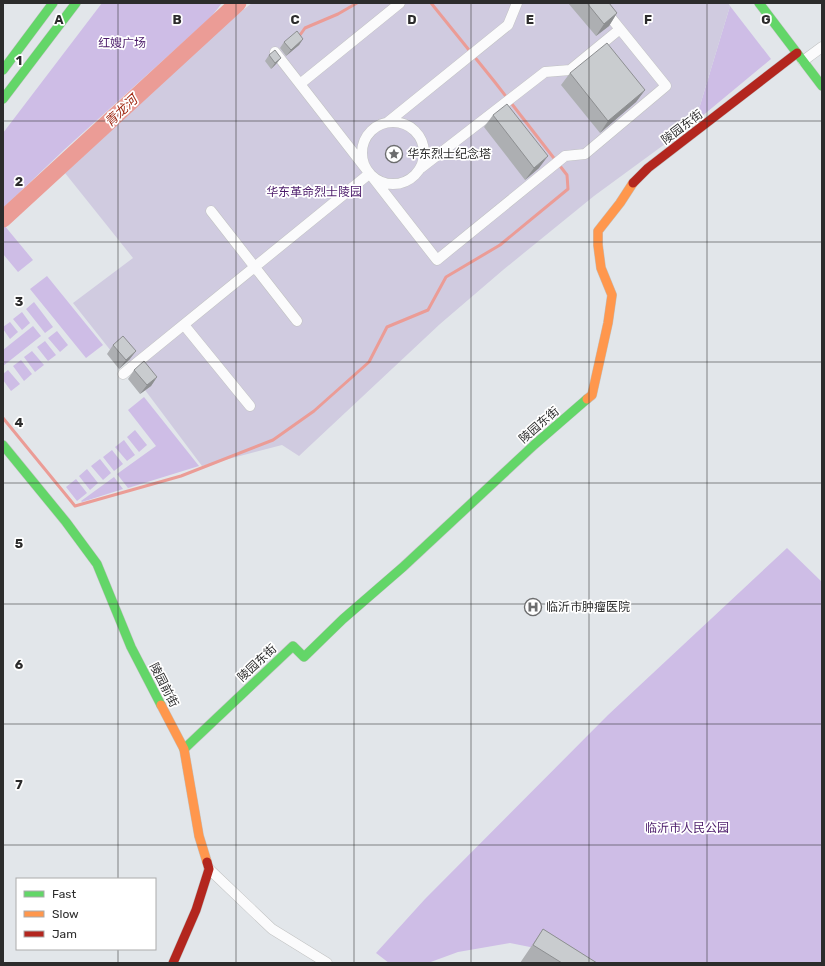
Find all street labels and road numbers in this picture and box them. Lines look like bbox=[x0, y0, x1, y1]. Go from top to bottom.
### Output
street label: 陵园东街 bbox=[659, 107, 705, 147]
street label: 陵园东街 bbox=[516, 404, 562, 446]
street label: 陵园东街 bbox=[235, 642, 279, 684]
street label: 陵园前街 bbox=[147, 660, 181, 710]

